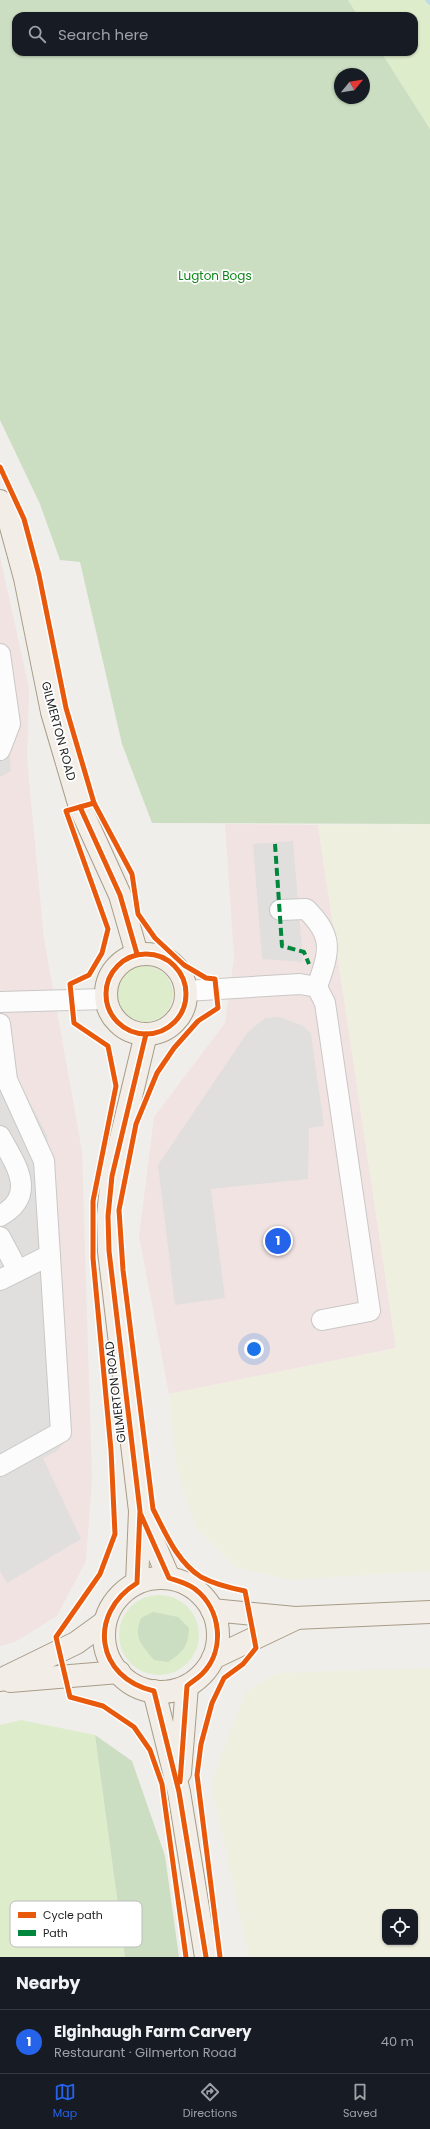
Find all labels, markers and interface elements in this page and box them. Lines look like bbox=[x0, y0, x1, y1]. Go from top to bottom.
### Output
search box bbox=[12, 12, 418, 56]
icon: search bbox=[26, 23, 48, 45]
text: Search here bbox=[58, 24, 148, 45]
north arrow bbox=[334, 68, 370, 104]
park label: Lugton Bogs bbox=[178, 267, 252, 284]
street label: GILMERTON ROAD bbox=[38, 679, 80, 783]
pin: 1 bbox=[265, 1226, 291, 1256]
your location bbox=[244, 1339, 264, 1359]
street label: GILMERTON ROAD bbox=[100, 1340, 130, 1444]
legend bbox=[10, 1901, 142, 1947]
text: Cycle path bbox=[43, 1907, 103, 1923]
map controls bbox=[382, 1909, 418, 1945]
button: locate bbox=[382, 1909, 418, 1945]
text: Path bbox=[43, 1925, 68, 1941]
text: Nearby bbox=[16, 1971, 80, 1995]
text: Elginhaugh Farm Carvery bbox=[54, 2021, 252, 2042]
text: 1 bbox=[27, 2032, 31, 2051]
text: 40 m bbox=[381, 2032, 414, 2051]
text: Restaurant · Gilmerton Road bbox=[54, 2043, 236, 2062]
tab: Map bbox=[53, 2081, 77, 2122]
tab: Directions bbox=[183, 2081, 237, 2122]
tab: Saved bbox=[343, 2081, 377, 2122]

